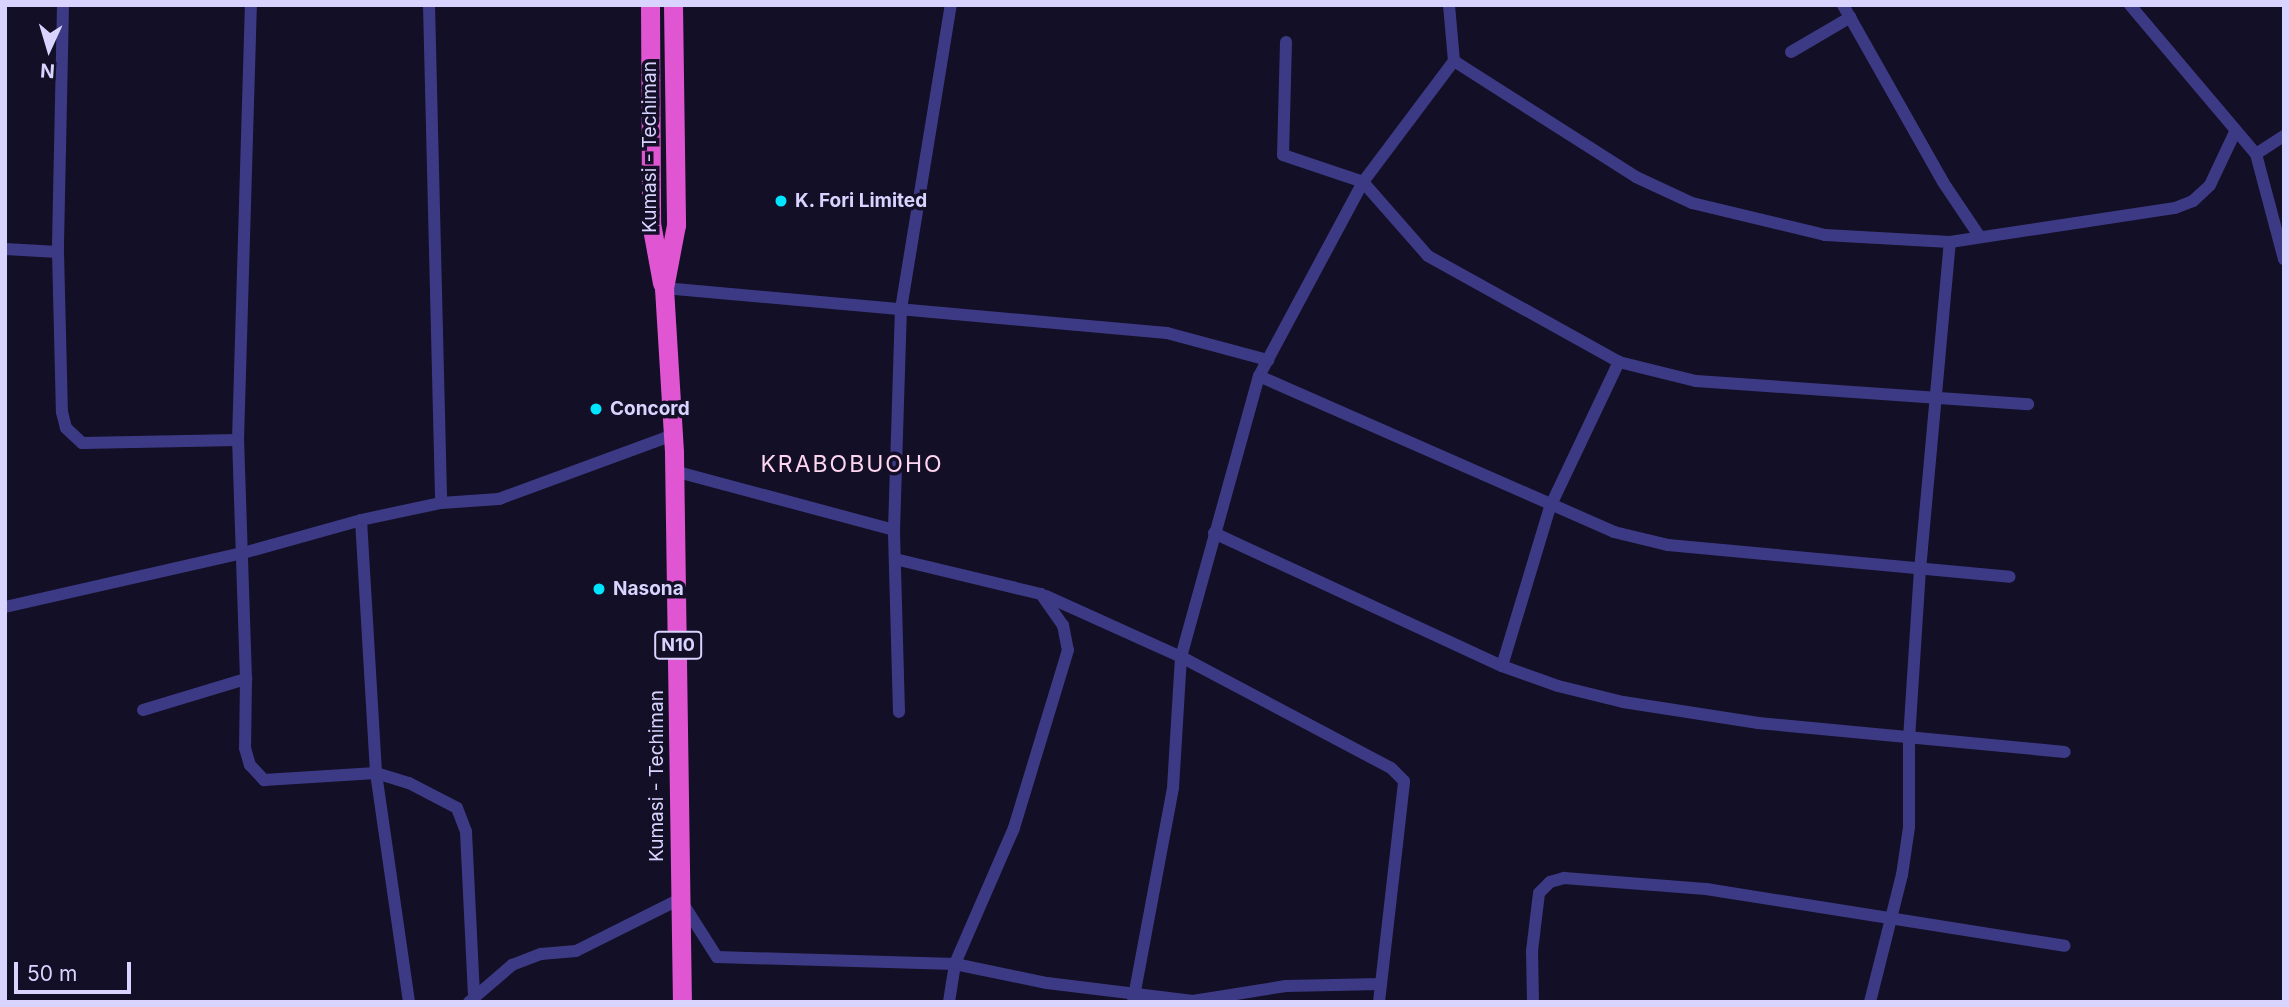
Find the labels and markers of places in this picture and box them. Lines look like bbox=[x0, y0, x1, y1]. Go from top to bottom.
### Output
place label: K. Fori Limited bbox=[795, 190, 928, 212]
marker: K. Fori Limited bbox=[773, 193, 789, 209]
place label: Concord bbox=[610, 398, 690, 420]
marker: Concord bbox=[588, 401, 604, 417]
place label: Nasona bbox=[613, 578, 684, 600]
marker: Nasona bbox=[591, 581, 607, 597]

